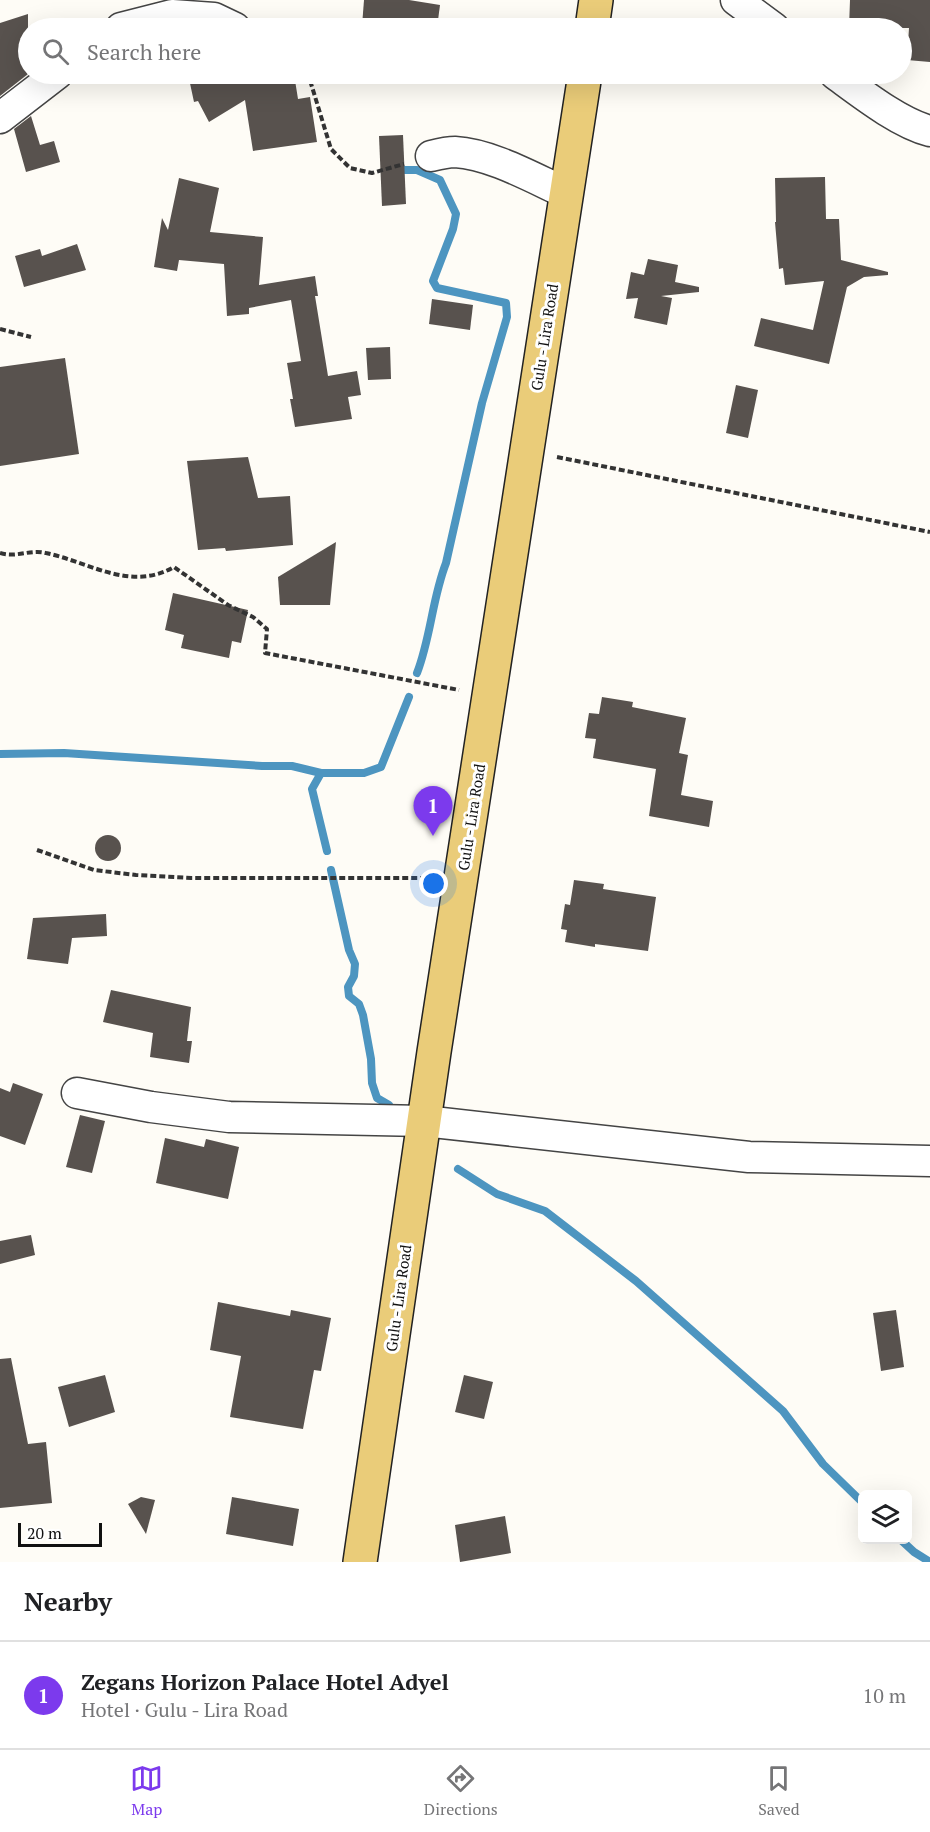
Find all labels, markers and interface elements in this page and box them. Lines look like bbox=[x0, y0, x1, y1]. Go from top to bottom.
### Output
search box bbox=[18, 18, 912, 84]
icon: search bbox=[39, 35, 72, 68]
text: Search here bbox=[87, 37, 201, 66]
street label: Gulu - Lira Road bbox=[526, 282, 562, 392]
street label: Gulu - Lira Road bbox=[453, 762, 489, 872]
pin: 1 bbox=[414, 786, 452, 836]
your location bbox=[419, 869, 448, 898]
street label: Gulu - Lira Road bbox=[381, 1243, 415, 1353]
map controls bbox=[858, 1490, 912, 1544]
button: layers bbox=[858, 1490, 912, 1544]
scale bar bbox=[18, 1520, 102, 1548]
text: 20 m bbox=[27, 1522, 62, 1544]
text: Nearby bbox=[24, 1584, 112, 1618]
text: Zegans Horizon Palace Hotel Adyel bbox=[81, 1667, 449, 1696]
text: 1 bbox=[38, 1682, 49, 1709]
text: 10 m bbox=[863, 1682, 906, 1709]
text: Hotel · Gulu - Lira Road bbox=[81, 1696, 288, 1723]
tab: Map bbox=[130, 1762, 163, 1820]
tab: Directions bbox=[424, 1762, 498, 1820]
tab: Saved bbox=[758, 1762, 800, 1820]

